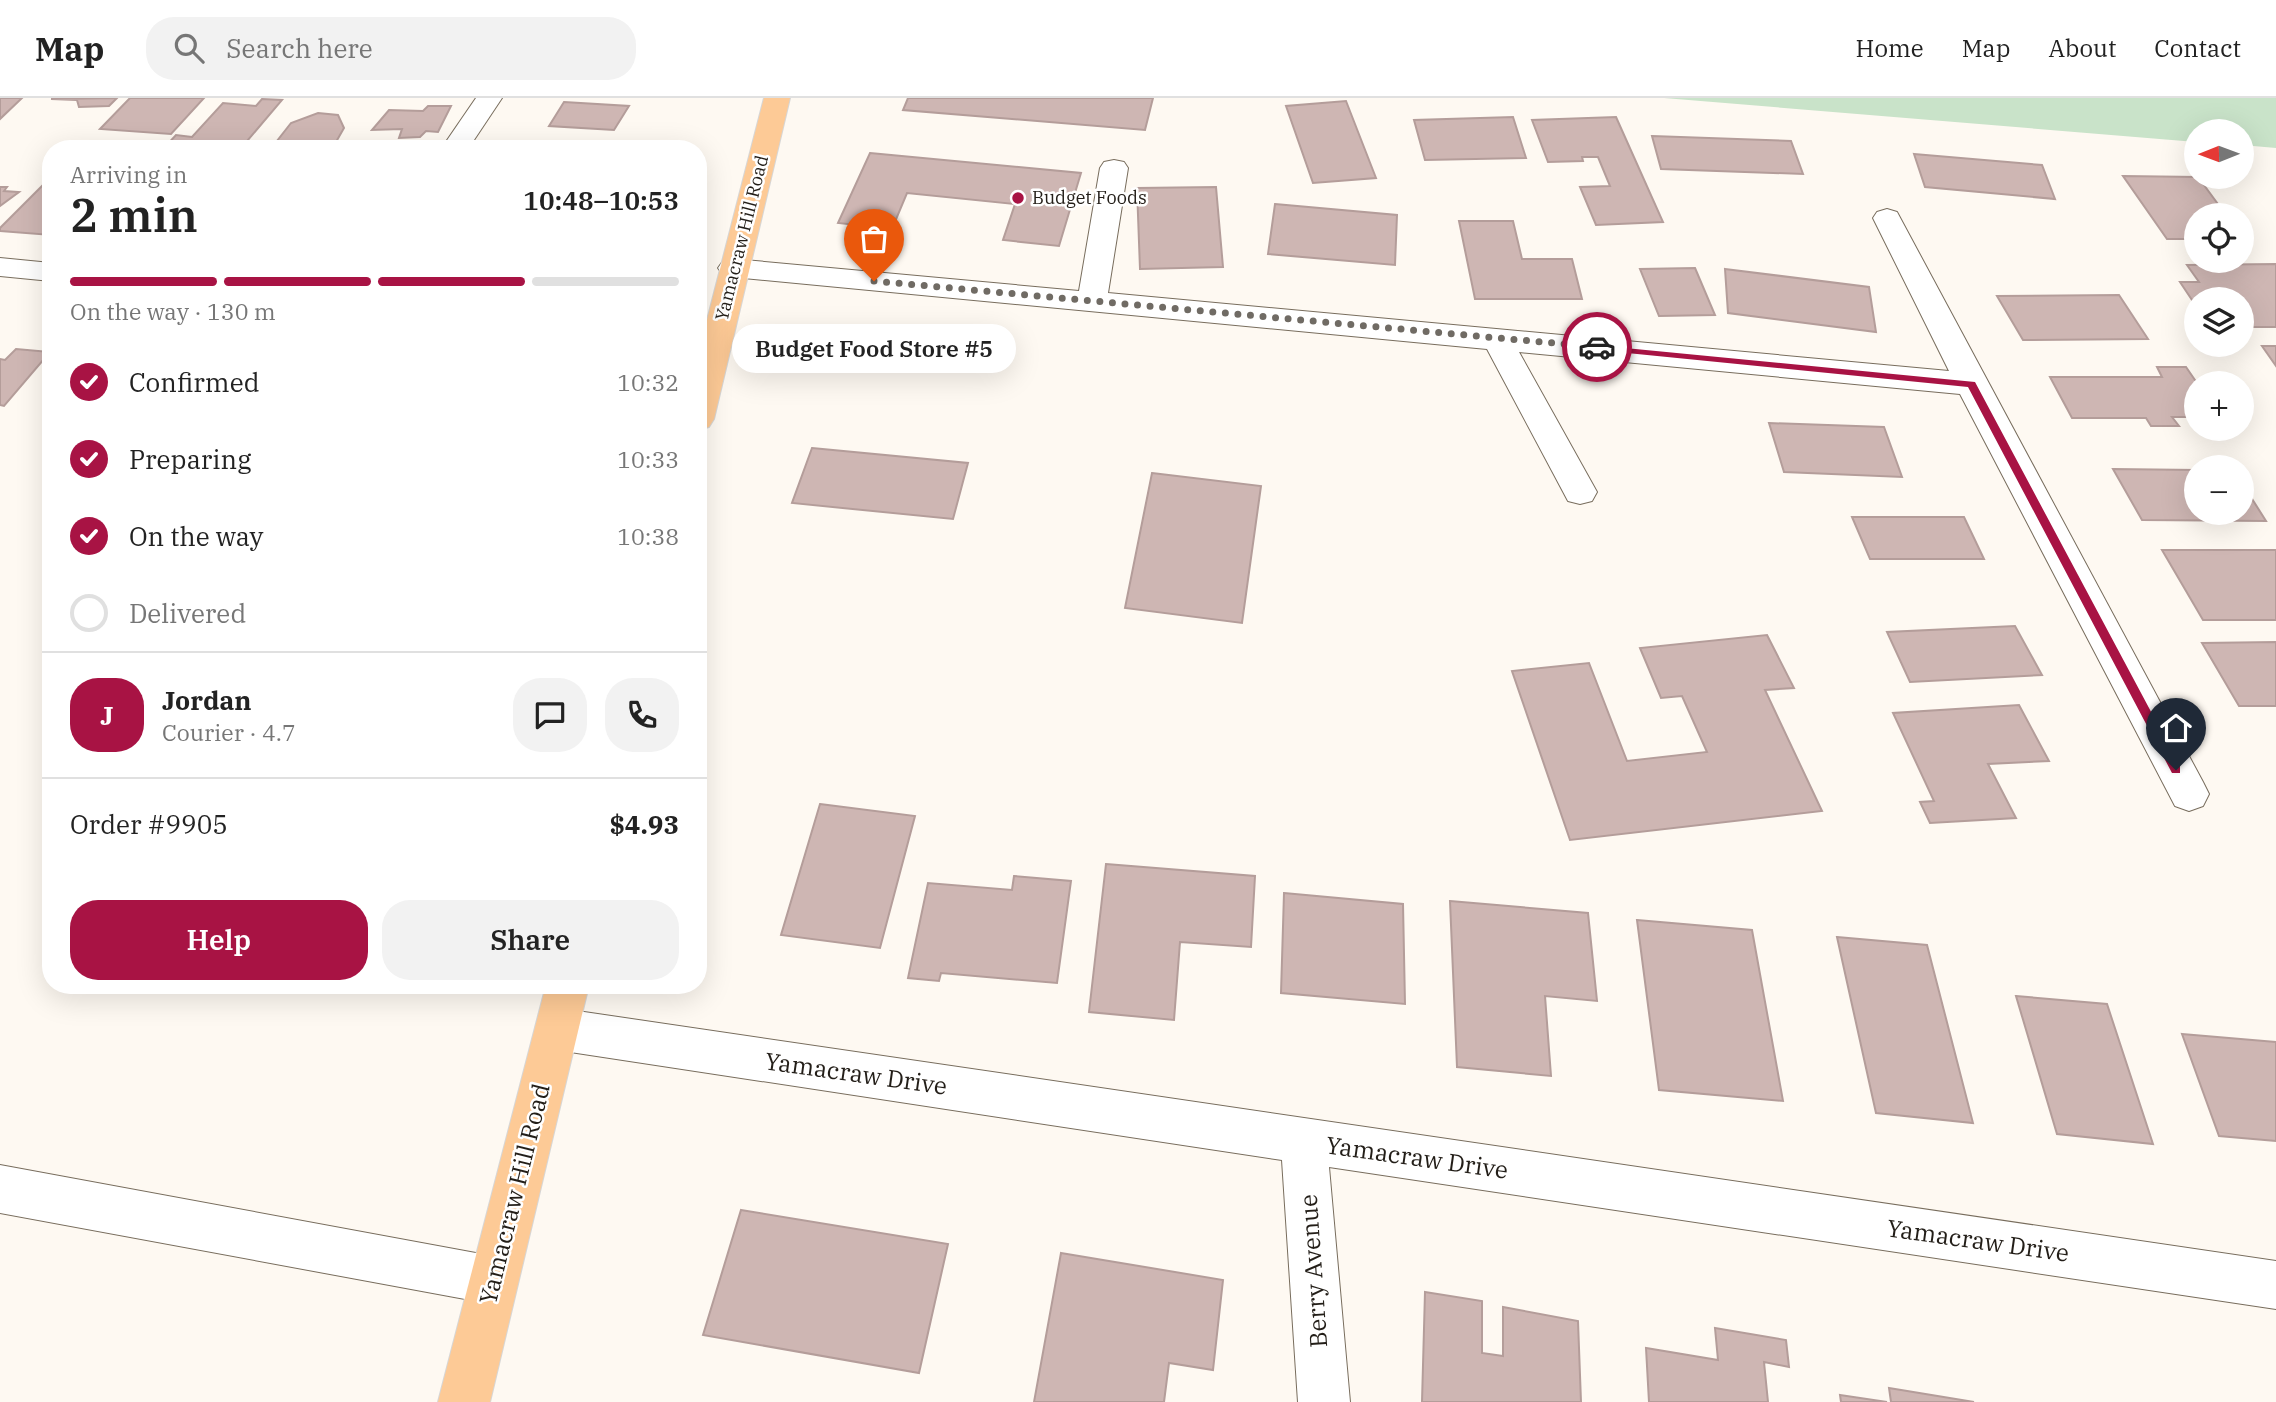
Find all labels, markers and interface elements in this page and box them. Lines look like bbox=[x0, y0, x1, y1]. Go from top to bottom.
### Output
search box bbox=[146, 17, 636, 80]
text: Map bbox=[35, 27, 104, 70]
icon: search bbox=[170, 29, 208, 67]
text: Search here bbox=[226, 31, 373, 65]
text: Home bbox=[1856, 32, 1924, 64]
text: Map bbox=[1962, 32, 2010, 64]
text: About bbox=[2048, 32, 2116, 64]
text: Contact bbox=[2154, 32, 2241, 64]
north arrow bbox=[2184, 119, 2254, 189]
map controls bbox=[2184, 119, 2254, 525]
street label: Yamacraw Hill Road bbox=[710, 153, 773, 323]
text: Arriving in bbox=[70, 159, 187, 189]
text: 10:48–10:53 bbox=[523, 183, 679, 217]
text: 2 min bbox=[70, 185, 198, 245]
place label: Budget Foods bbox=[1032, 186, 1147, 209]
marker: Budget Foods bbox=[1010, 190, 1026, 206]
button: locate bbox=[2184, 203, 2254, 273]
pin bbox=[844, 209, 904, 281]
icon: bag bbox=[855, 220, 893, 258]
button: layers bbox=[2184, 287, 2254, 357]
text: On the way · 130 m bbox=[70, 296, 276, 326]
courier bbox=[1562, 312, 1632, 382]
callout: Budget Food Store #5 bbox=[732, 323, 1016, 372]
icon: car bbox=[1578, 328, 1616, 366]
text: Budget Food Store #5 bbox=[755, 333, 993, 363]
icon: check bbox=[70, 363, 108, 401]
text: Confirmed bbox=[129, 365, 260, 399]
text: 10:32 bbox=[617, 367, 679, 397]
button: + bbox=[2184, 371, 2254, 441]
icon: check bbox=[70, 440, 108, 478]
text: Preparing bbox=[129, 442, 251, 476]
text: 10:33 bbox=[617, 444, 679, 474]
button: − bbox=[2184, 455, 2254, 525]
icon: check bbox=[70, 517, 108, 555]
text: On the way bbox=[129, 519, 263, 553]
text: 10:38 bbox=[617, 521, 679, 551]
text: Delivered bbox=[129, 596, 246, 630]
button: chat bbox=[513, 678, 587, 752]
button: phone bbox=[605, 678, 679, 752]
text: Jordan bbox=[162, 683, 252, 717]
text: J bbox=[100, 698, 114, 732]
pin bbox=[2146, 698, 2206, 770]
icon: home bbox=[2157, 709, 2195, 747]
text: Courier · 4.7 bbox=[162, 717, 296, 747]
text: Order #9905 bbox=[70, 807, 228, 841]
text: $4.93 bbox=[609, 807, 679, 841]
button: Help bbox=[70, 900, 368, 980]
button: Share bbox=[382, 900, 679, 980]
street label: Yamacraw Drive bbox=[763, 1044, 949, 1102]
street label: Yamacraw Hill Road bbox=[471, 1080, 557, 1307]
street label: Yamacraw Drive bbox=[1324, 1128, 1510, 1186]
street label: Berry Avenue bbox=[1292, 1193, 1334, 1349]
street label: Yamacraw Drive bbox=[1885, 1211, 2071, 1269]

